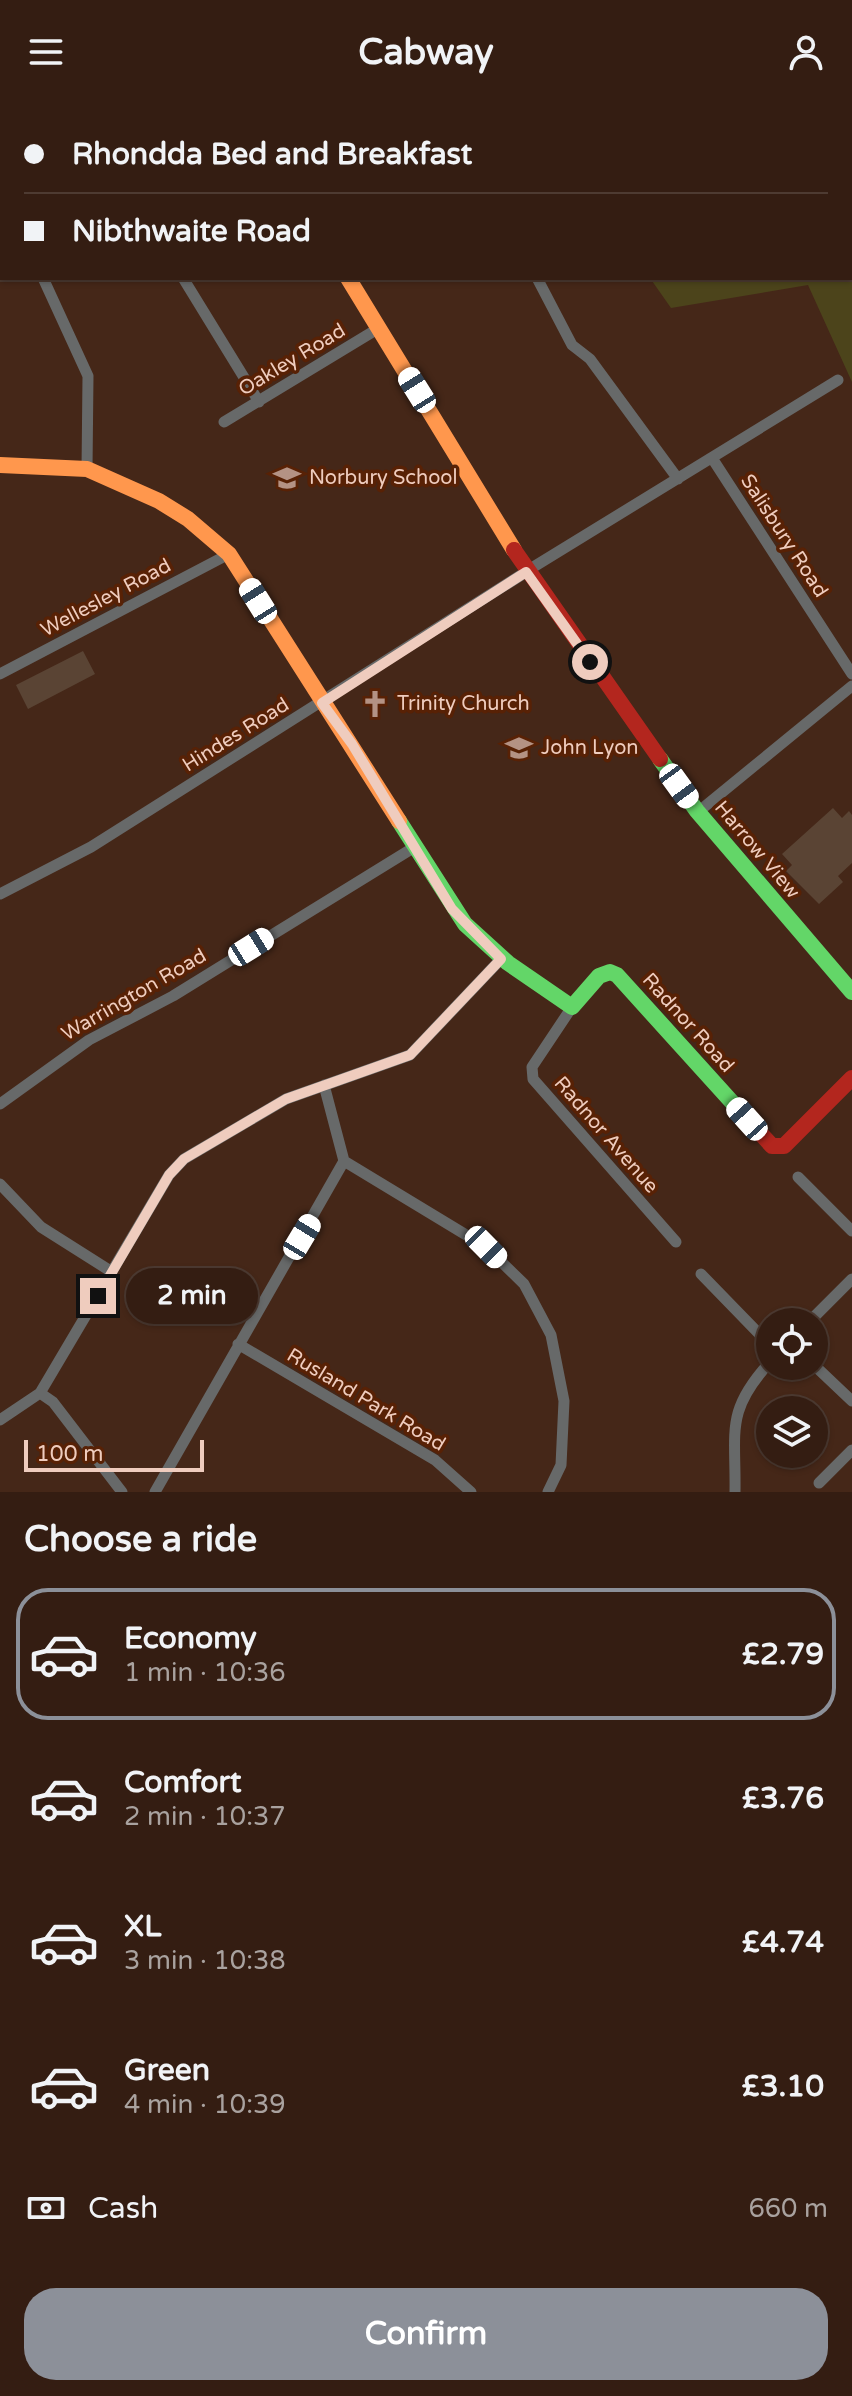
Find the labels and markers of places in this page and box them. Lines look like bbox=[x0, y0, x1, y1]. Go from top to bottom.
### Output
school or university icon: Norbury School bbox=[272, 463, 302, 493]
place label: Norbury School bbox=[309, 466, 457, 490]
church icon: Trinity Church bbox=[360, 689, 390, 719]
place label: Trinity Church bbox=[397, 692, 530, 716]
school or university icon: John Lyon bbox=[504, 733, 534, 763]
place label: John Lyon bbox=[541, 736, 639, 760]

